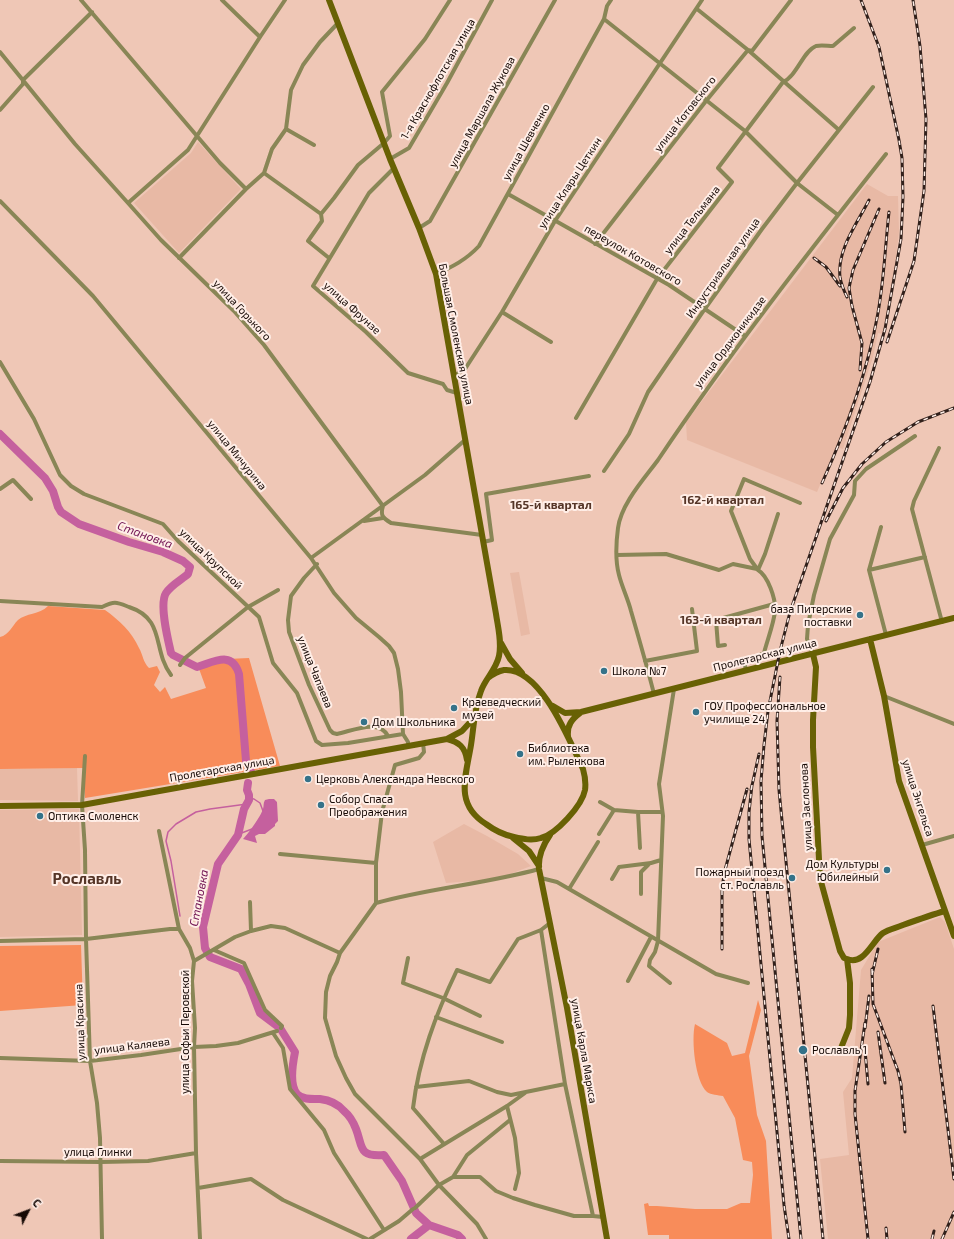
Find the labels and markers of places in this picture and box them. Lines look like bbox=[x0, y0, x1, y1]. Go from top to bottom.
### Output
place label: база Питерские поставки bbox=[770, 602, 852, 628]
marker: база Питерские поставки bbox=[855, 610, 865, 620]
place label: Школа №7 bbox=[612, 664, 666, 678]
marker: Школа №7 bbox=[599, 666, 609, 676]
place label: Краеведческий музей bbox=[462, 695, 541, 721]
place label: ГОУ Профессиональное училище 24 bbox=[704, 699, 826, 725]
marker: Краеведческий музей bbox=[449, 703, 459, 713]
marker: ГОУ Профессиональное училище 24 bbox=[691, 707, 701, 717]
place label: Дом Школьника bbox=[372, 715, 456, 729]
marker: Дом Школьника bbox=[359, 717, 369, 727]
place label: Библиотека им. Рыленкова bbox=[528, 741, 605, 767]
marker: Библиотека им. Рыленкова bbox=[515, 749, 525, 759]
place label: Церковь Александра Невского bbox=[316, 772, 475, 786]
marker: Церковь Александра Невского bbox=[303, 774, 313, 784]
place label: Собор Спаса Преображения bbox=[329, 792, 407, 818]
marker: Собор Спаса Преображения bbox=[316, 800, 326, 810]
place label: Оптика Смоленск bbox=[48, 809, 138, 823]
marker: Оптика Смоленск bbox=[35, 811, 45, 821]
place label: Дом Культуры Юбилейный bbox=[806, 857, 879, 883]
place label: Пожарный поезд ст. Рославль bbox=[696, 865, 784, 891]
marker: Дом Культуры Юбилейный bbox=[882, 865, 892, 875]
marker: Пожарный поезд ст. Рославль bbox=[787, 873, 797, 883]
place label: Рославль 1 bbox=[812, 1043, 867, 1057]
marker: Рославль 1 bbox=[797, 1044, 809, 1056]

